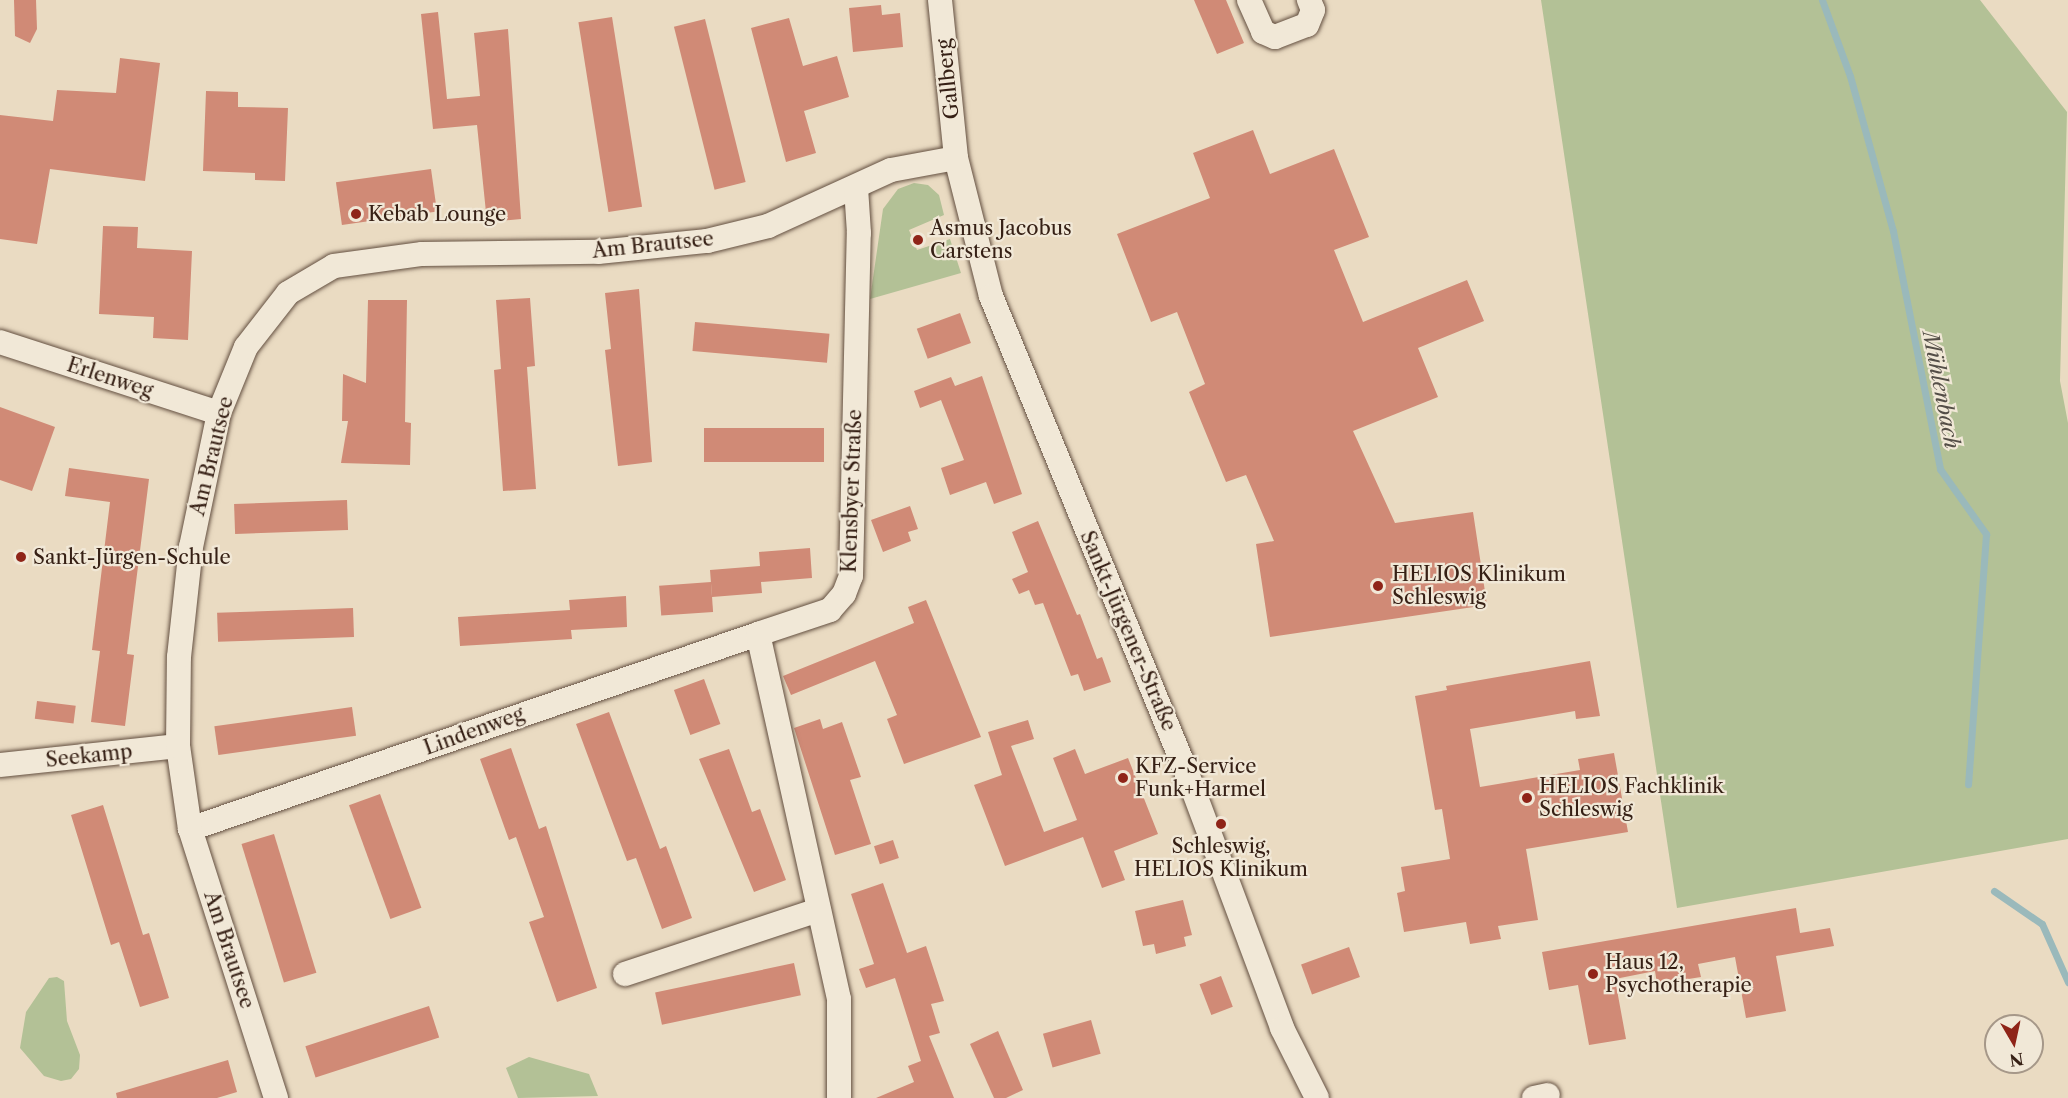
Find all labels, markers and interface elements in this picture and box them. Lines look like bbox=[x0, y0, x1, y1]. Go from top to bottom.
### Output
street label: Gallberg bbox=[932, 38, 964, 120]
place label: Kebab Lounge bbox=[368, 202, 506, 226]
marker: Kebab Lounge bbox=[349, 207, 363, 221]
place label: Asmus Jacobus Carstens bbox=[930, 216, 1072, 263]
street label: Am Brautsee bbox=[591, 227, 715, 263]
marker: Asmus Jacobus Carstens bbox=[911, 233, 925, 247]
water label: Mühlenbach bbox=[1917, 329, 1965, 451]
street label: Erlenweg bbox=[64, 353, 156, 403]
street label: Am Brautsee bbox=[186, 394, 238, 518]
street label: Klensbyer Straße bbox=[837, 409, 867, 573]
street label: Sankt-Jürgener-Straße bbox=[1075, 527, 1181, 735]
place label: Sankt-Jürgen-Schule bbox=[33, 545, 231, 569]
marker: Sankt-Jürgen-Schule bbox=[14, 550, 28, 564]
place label: HELIOS Klinikum Schleswig bbox=[1392, 562, 1566, 609]
marker: HELIOS Klinikum Schleswig bbox=[1369, 577, 1387, 595]
street label: Lindenweg bbox=[421, 702, 527, 760]
street label: Seekamp bbox=[44, 740, 134, 772]
place label: KFZ-Service Funk+Harmel bbox=[1135, 754, 1266, 801]
marker: KFZ-Service Funk+Harmel bbox=[1116, 771, 1130, 785]
place label: HELIOS Fachklinik Schleswig bbox=[1539, 774, 1724, 821]
marker: HELIOS Fachklinik Schleswig bbox=[1520, 791, 1534, 805]
marker: Schleswig, HELIOS Klinikum bbox=[1214, 817, 1228, 831]
place label: Schleswig, HELIOS Klinikum bbox=[1134, 834, 1308, 881]
street label: Am Brautsee bbox=[199, 888, 259, 1012]
place label: Haus 12, Psychotherapie bbox=[1605, 951, 1752, 998]
marker: Haus 12, Psychotherapie bbox=[1586, 967, 1600, 981]
north arrow bbox=[1984, 1014, 2044, 1074]
text: N bbox=[2008, 1049, 2025, 1071]

